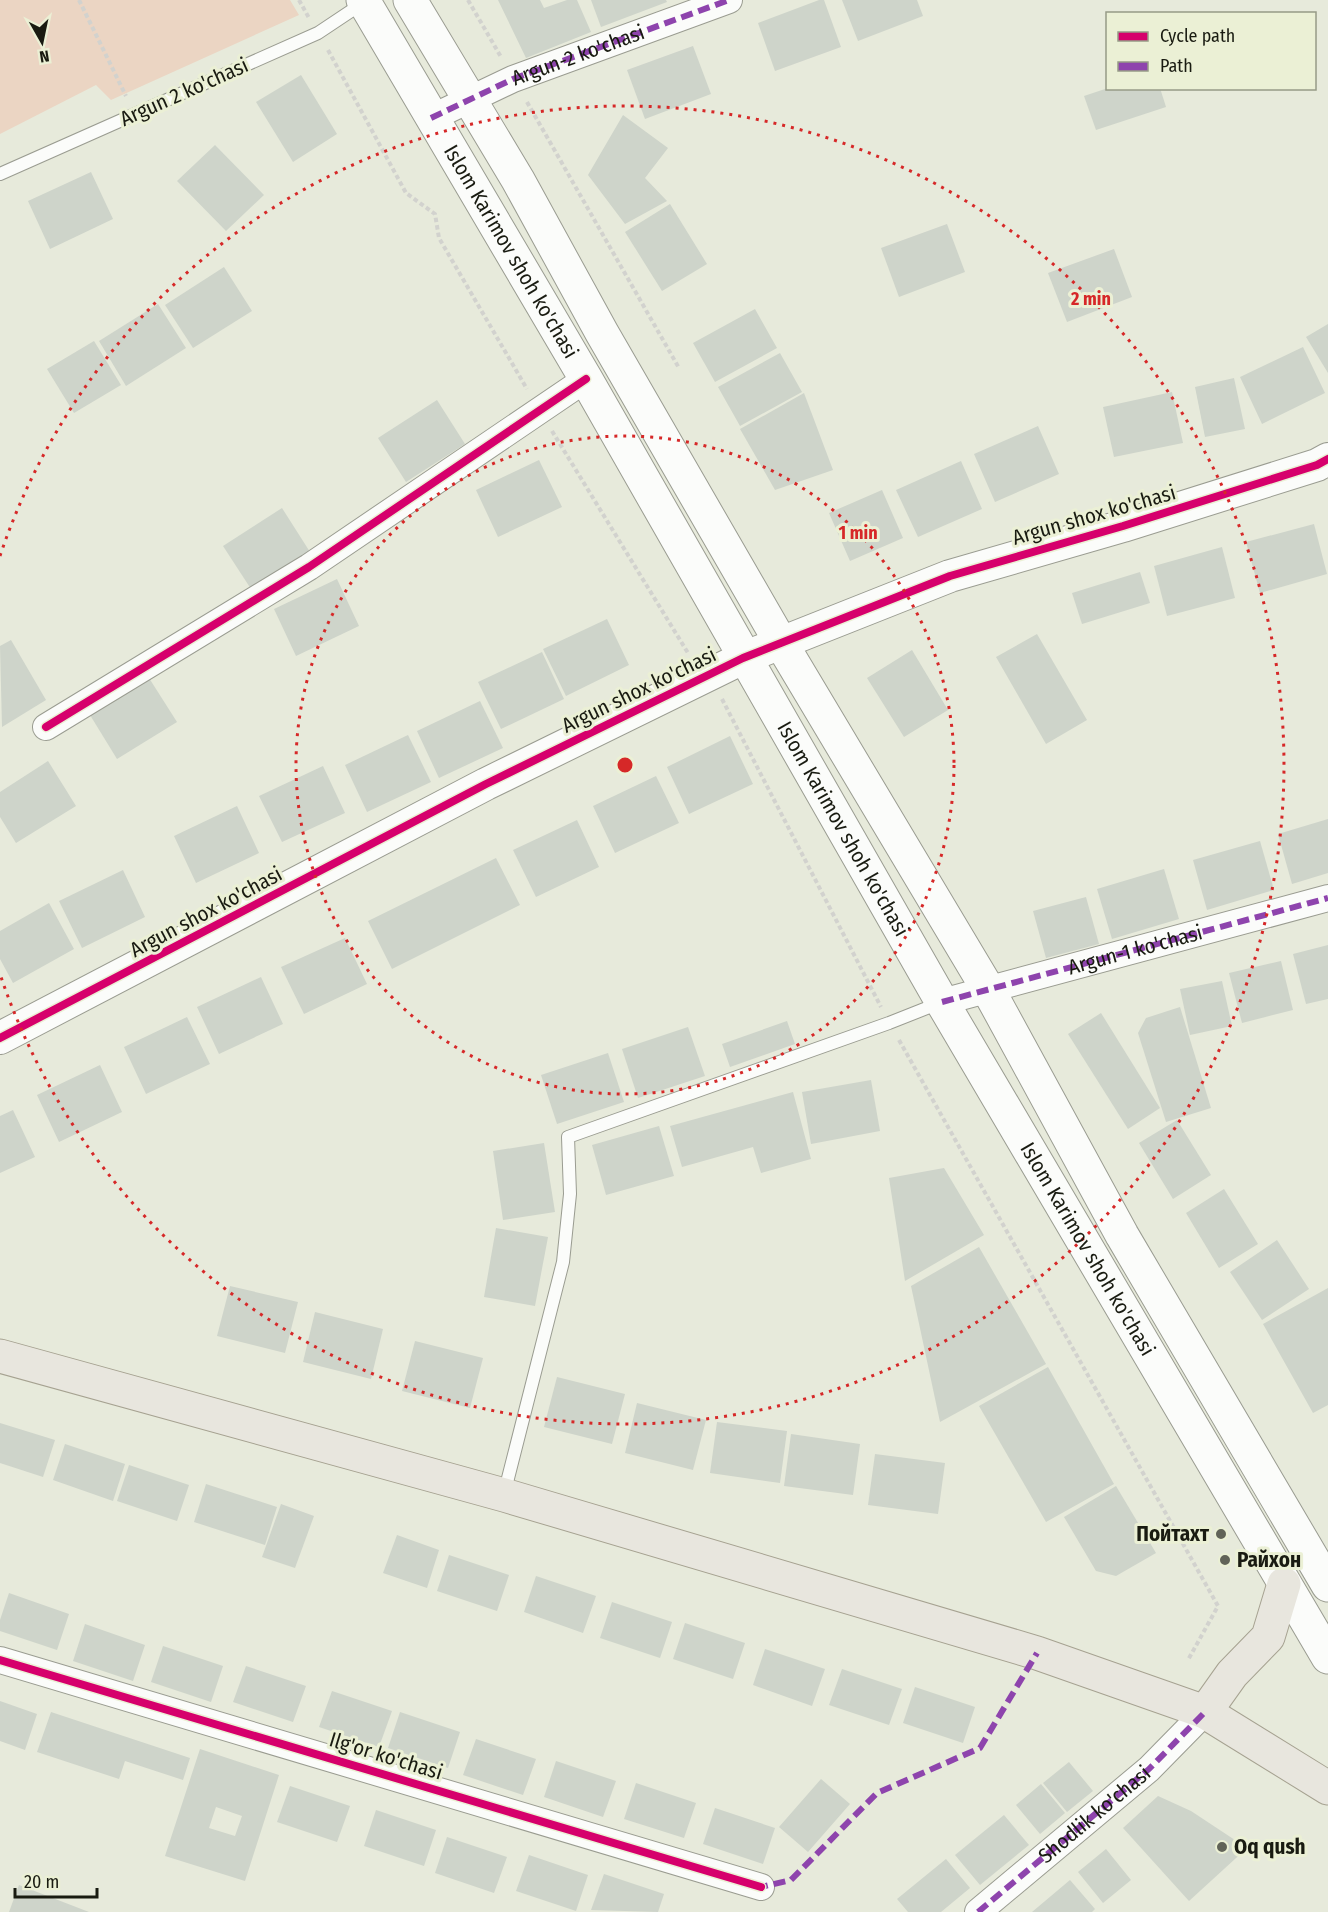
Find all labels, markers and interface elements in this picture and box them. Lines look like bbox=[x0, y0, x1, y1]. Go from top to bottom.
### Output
north arrow bbox=[12, 12, 72, 72]
legend bbox=[1106, 12, 1316, 90]
street label: Argun-2 ko'chasi bbox=[508, 19, 648, 91]
text: Cycle path bbox=[1160, 25, 1235, 47]
text: N bbox=[38, 46, 50, 66]
street label: Argun 2 ko'chasi bbox=[116, 52, 252, 132]
text: Path bbox=[1160, 55, 1193, 77]
street label: Islom Karimov shoh ko'chasi bbox=[438, 140, 584, 363]
text: 2 min bbox=[1070, 288, 1111, 310]
street label: Argun shox ko'chasi bbox=[1009, 479, 1179, 551]
text: 1 min bbox=[838, 522, 878, 544]
street label: Argun shox ko'chasi bbox=[558, 641, 720, 739]
street label: Islom Karimov shoh ko'chasi bbox=[771, 717, 915, 941]
centre of rings bbox=[615, 755, 635, 775]
street label: Argun shox ko'chasi bbox=[125, 861, 287, 963]
street label: Argun-1 ko'chasi bbox=[1065, 919, 1205, 981]
street label: Islom Karimov shoh ko'chasi bbox=[1015, 1138, 1161, 1361]
place label: Пойтахт bbox=[1136, 1521, 1210, 1547]
marker: Пойтахт bbox=[1214, 1527, 1228, 1541]
place label: Райхон bbox=[1237, 1547, 1301, 1573]
marker: Райхон bbox=[1218, 1553, 1232, 1567]
street label: Ilg'or ko'chasi bbox=[326, 1726, 446, 1786]
street label: Shodlik ko'chasi bbox=[1033, 1760, 1156, 1869]
place label: Oq qush bbox=[1234, 1834, 1306, 1860]
marker: Oq qush bbox=[1215, 1840, 1229, 1854]
scale bar bbox=[15, 1861, 98, 1899]
text: 20 m bbox=[24, 1871, 59, 1893]

